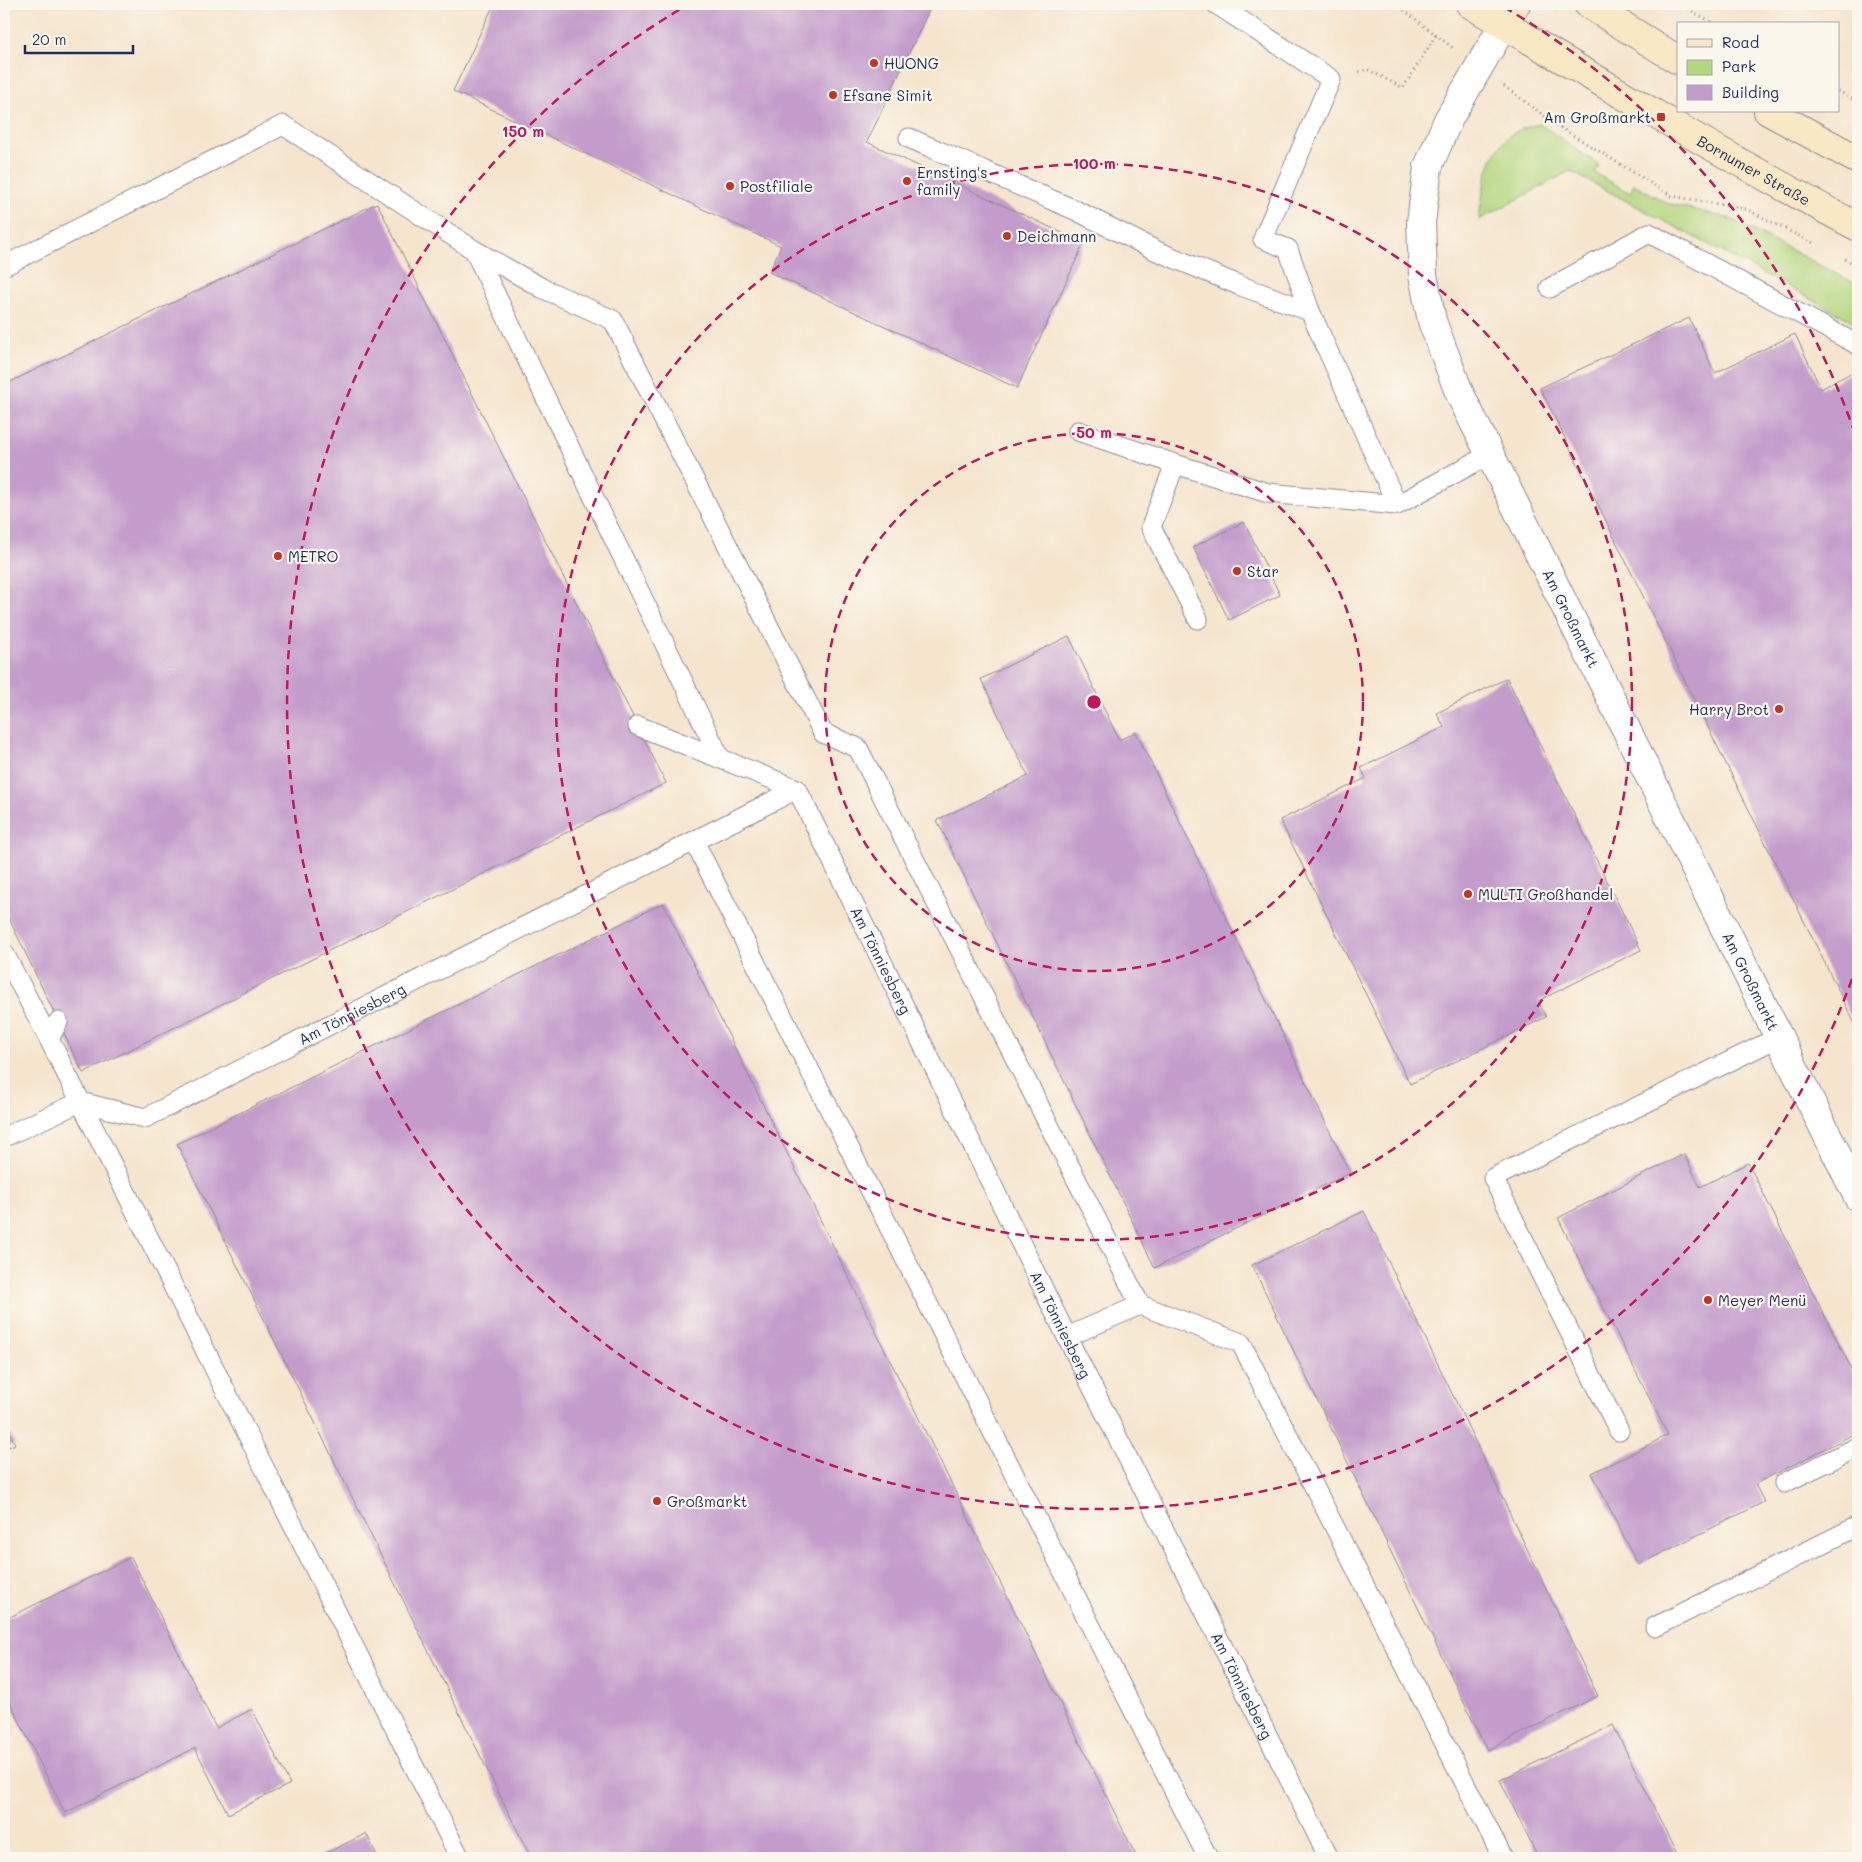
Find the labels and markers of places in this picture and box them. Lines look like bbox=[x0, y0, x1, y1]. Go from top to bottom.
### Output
place label: HUONG bbox=[884, 53, 939, 73]
marker: HUONG bbox=[868, 57, 880, 69]
place label: Efsane Simit bbox=[843, 85, 933, 105]
marker: Efsane Simit bbox=[827, 89, 839, 101]
place label: Am Großmarkt bbox=[1543, 107, 1651, 127]
marker: Am Großmarkt bbox=[1655, 111, 1667, 123]
place label: Ernsting's family bbox=[917, 162, 988, 199]
marker: Ernsting's family bbox=[901, 175, 913, 187]
place label: Postfiliale bbox=[740, 176, 813, 196]
marker: Postfiliale bbox=[724, 180, 736, 192]
place label: Deichmann bbox=[1017, 226, 1096, 246]
marker: Deichmann bbox=[1001, 230, 1013, 242]
place label: METRO bbox=[288, 546, 339, 566]
marker: METRO bbox=[272, 550, 284, 562]
place label: Star bbox=[1247, 561, 1279, 581]
marker: Star bbox=[1231, 565, 1243, 577]
centre of rings bbox=[1085, 693, 1103, 711]
place label: Harry Brot bbox=[1689, 699, 1769, 719]
marker: Harry Brot bbox=[1773, 703, 1785, 715]
place label: MULTI Großhandel bbox=[1478, 884, 1613, 904]
marker: MULTI Großhandel bbox=[1462, 888, 1474, 900]
place label: Meyer Menü bbox=[1718, 1290, 1806, 1310]
marker: Meyer Menü bbox=[1702, 1294, 1714, 1306]
place label: Großmarkt bbox=[667, 1491, 747, 1511]
marker: Großmarkt bbox=[651, 1495, 663, 1507]

